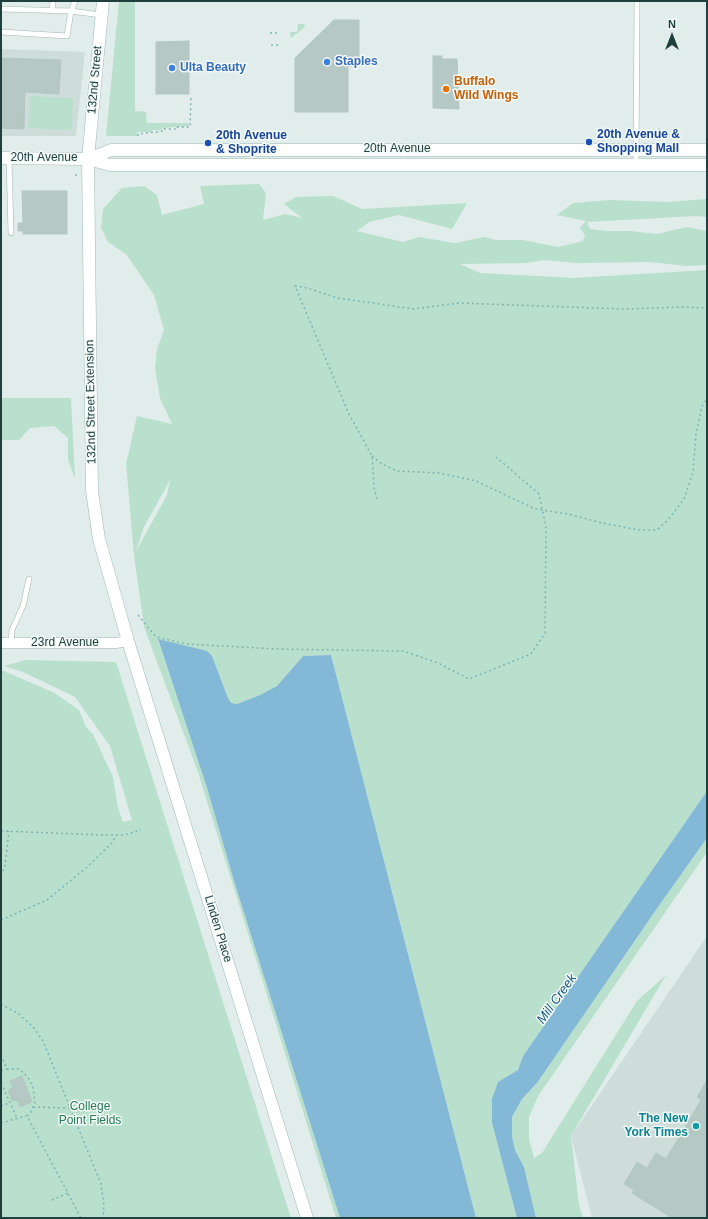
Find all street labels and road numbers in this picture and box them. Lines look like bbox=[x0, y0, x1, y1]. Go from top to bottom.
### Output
street label: 132nd Street bbox=[85, 45, 105, 115]
street label: 20th Avenue bbox=[363, 142, 431, 156]
street label: 20th Avenue bbox=[10, 151, 78, 165]
street label: 132nd Street Extension bbox=[83, 340, 99, 464]
street label: 23rd Avenue bbox=[31, 636, 99, 650]
street label: Linden Place bbox=[201, 894, 235, 964]

